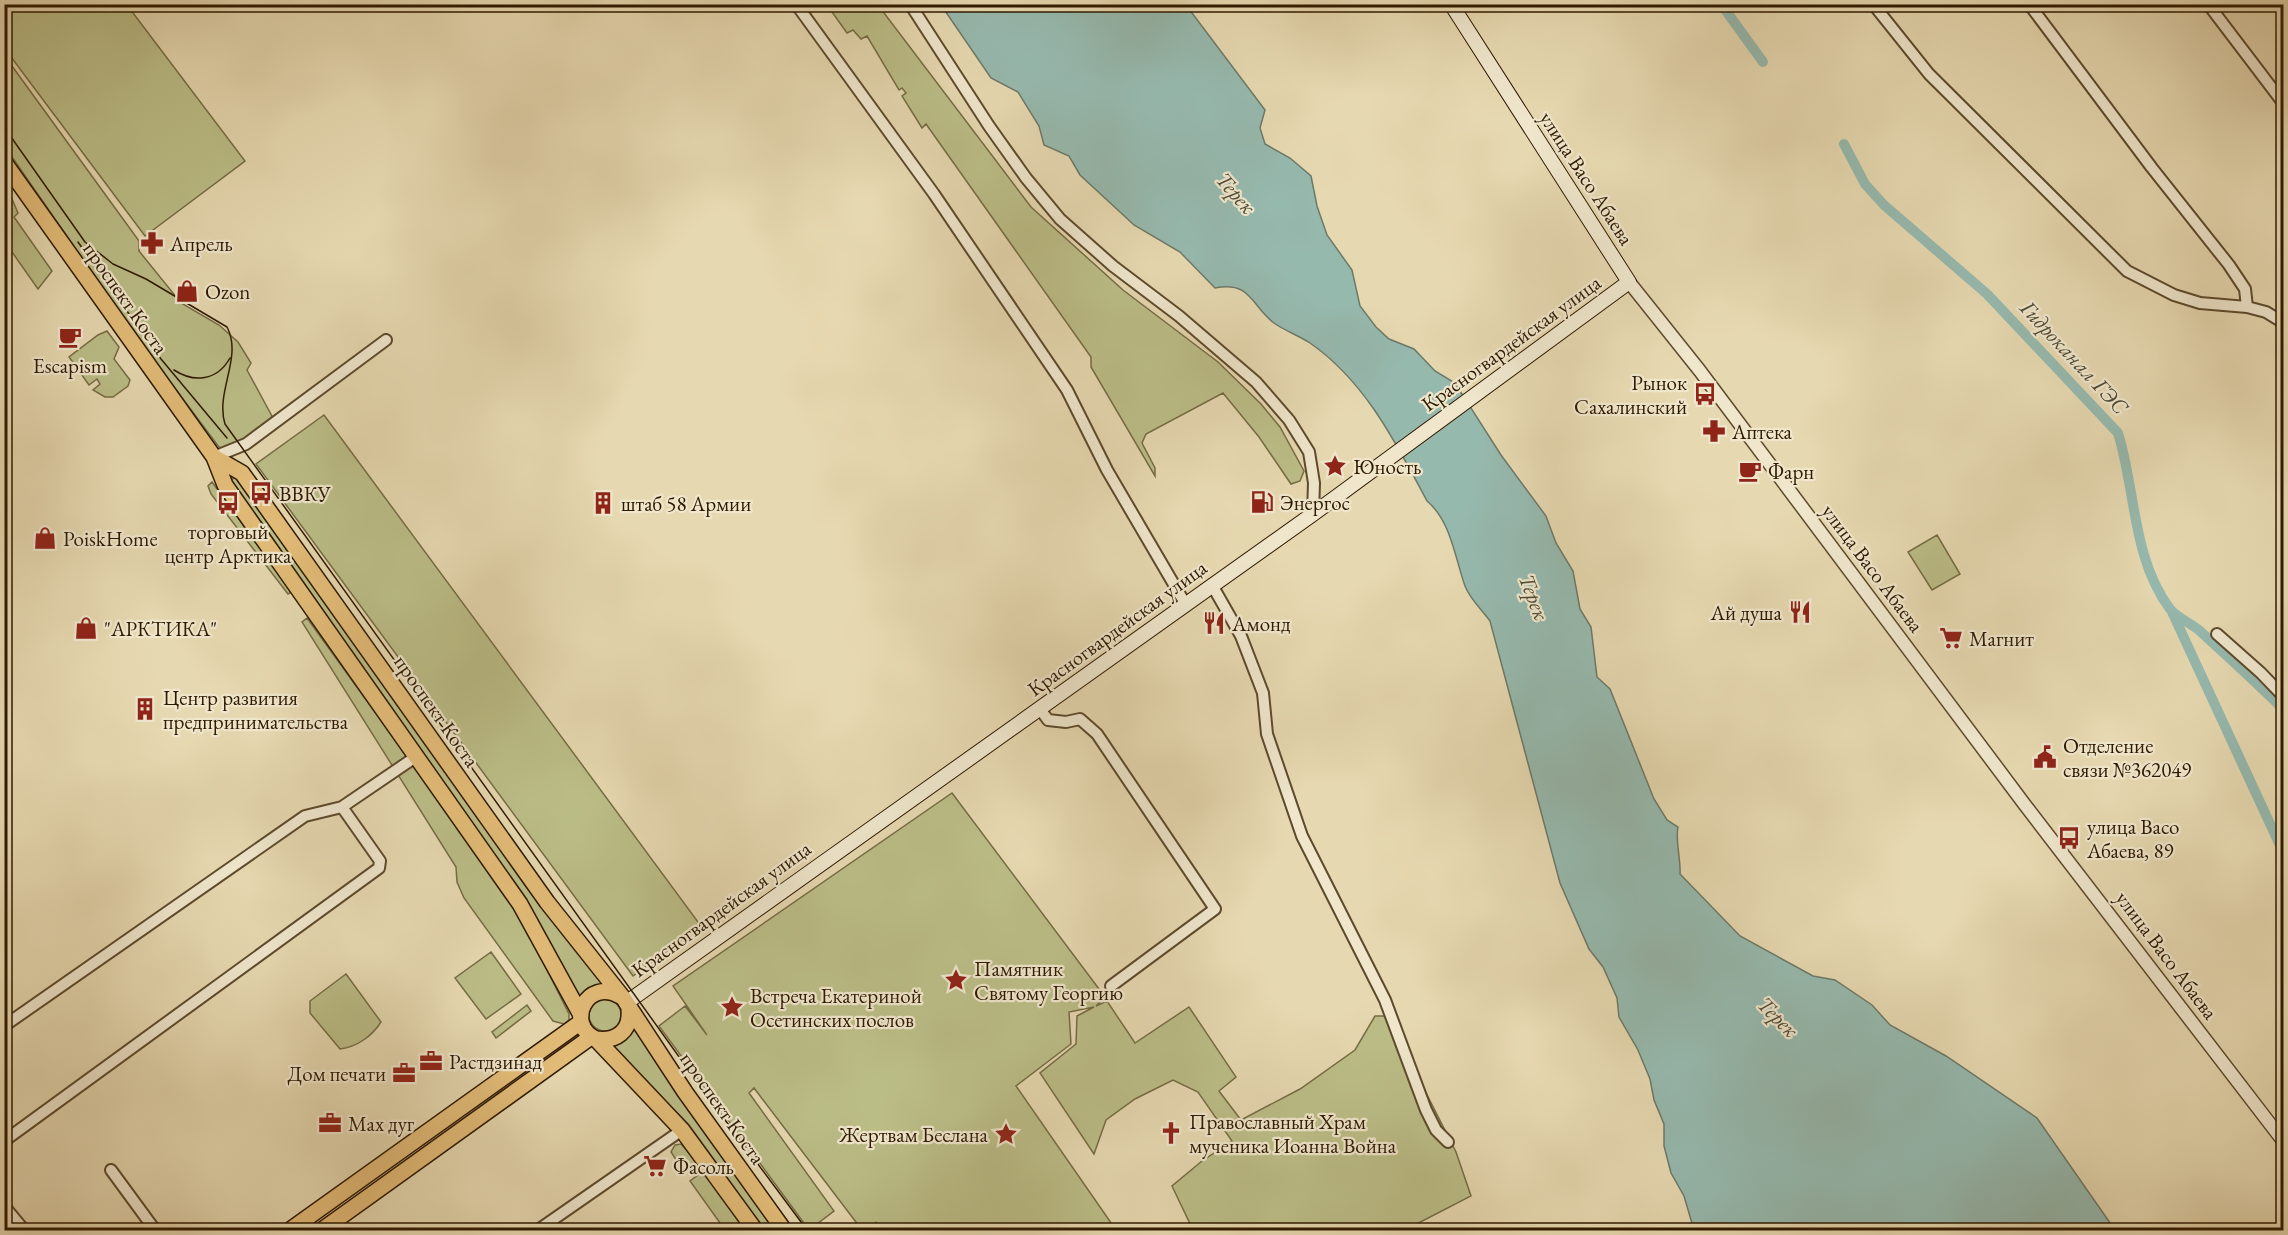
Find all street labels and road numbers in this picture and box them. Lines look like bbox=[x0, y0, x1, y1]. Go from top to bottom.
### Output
street label: улица Васо Абаева bbox=[1534, 106, 1641, 250]
street label: проспект Коста bbox=[77, 237, 175, 360]
street label: Красногвардейская улица bbox=[1416, 268, 1606, 417]
street label: улица Васо Абаева bbox=[1816, 498, 1931, 638]
street label: Красногвардейская улица bbox=[1022, 553, 1212, 702]
street label: проспект Коста bbox=[388, 650, 486, 773]
street label: Красногвардейская улица bbox=[626, 834, 816, 983]
street label: улица Васо Абаева bbox=[2110, 885, 2225, 1025]
street label: проспект Коста bbox=[674, 1047, 772, 1170]

